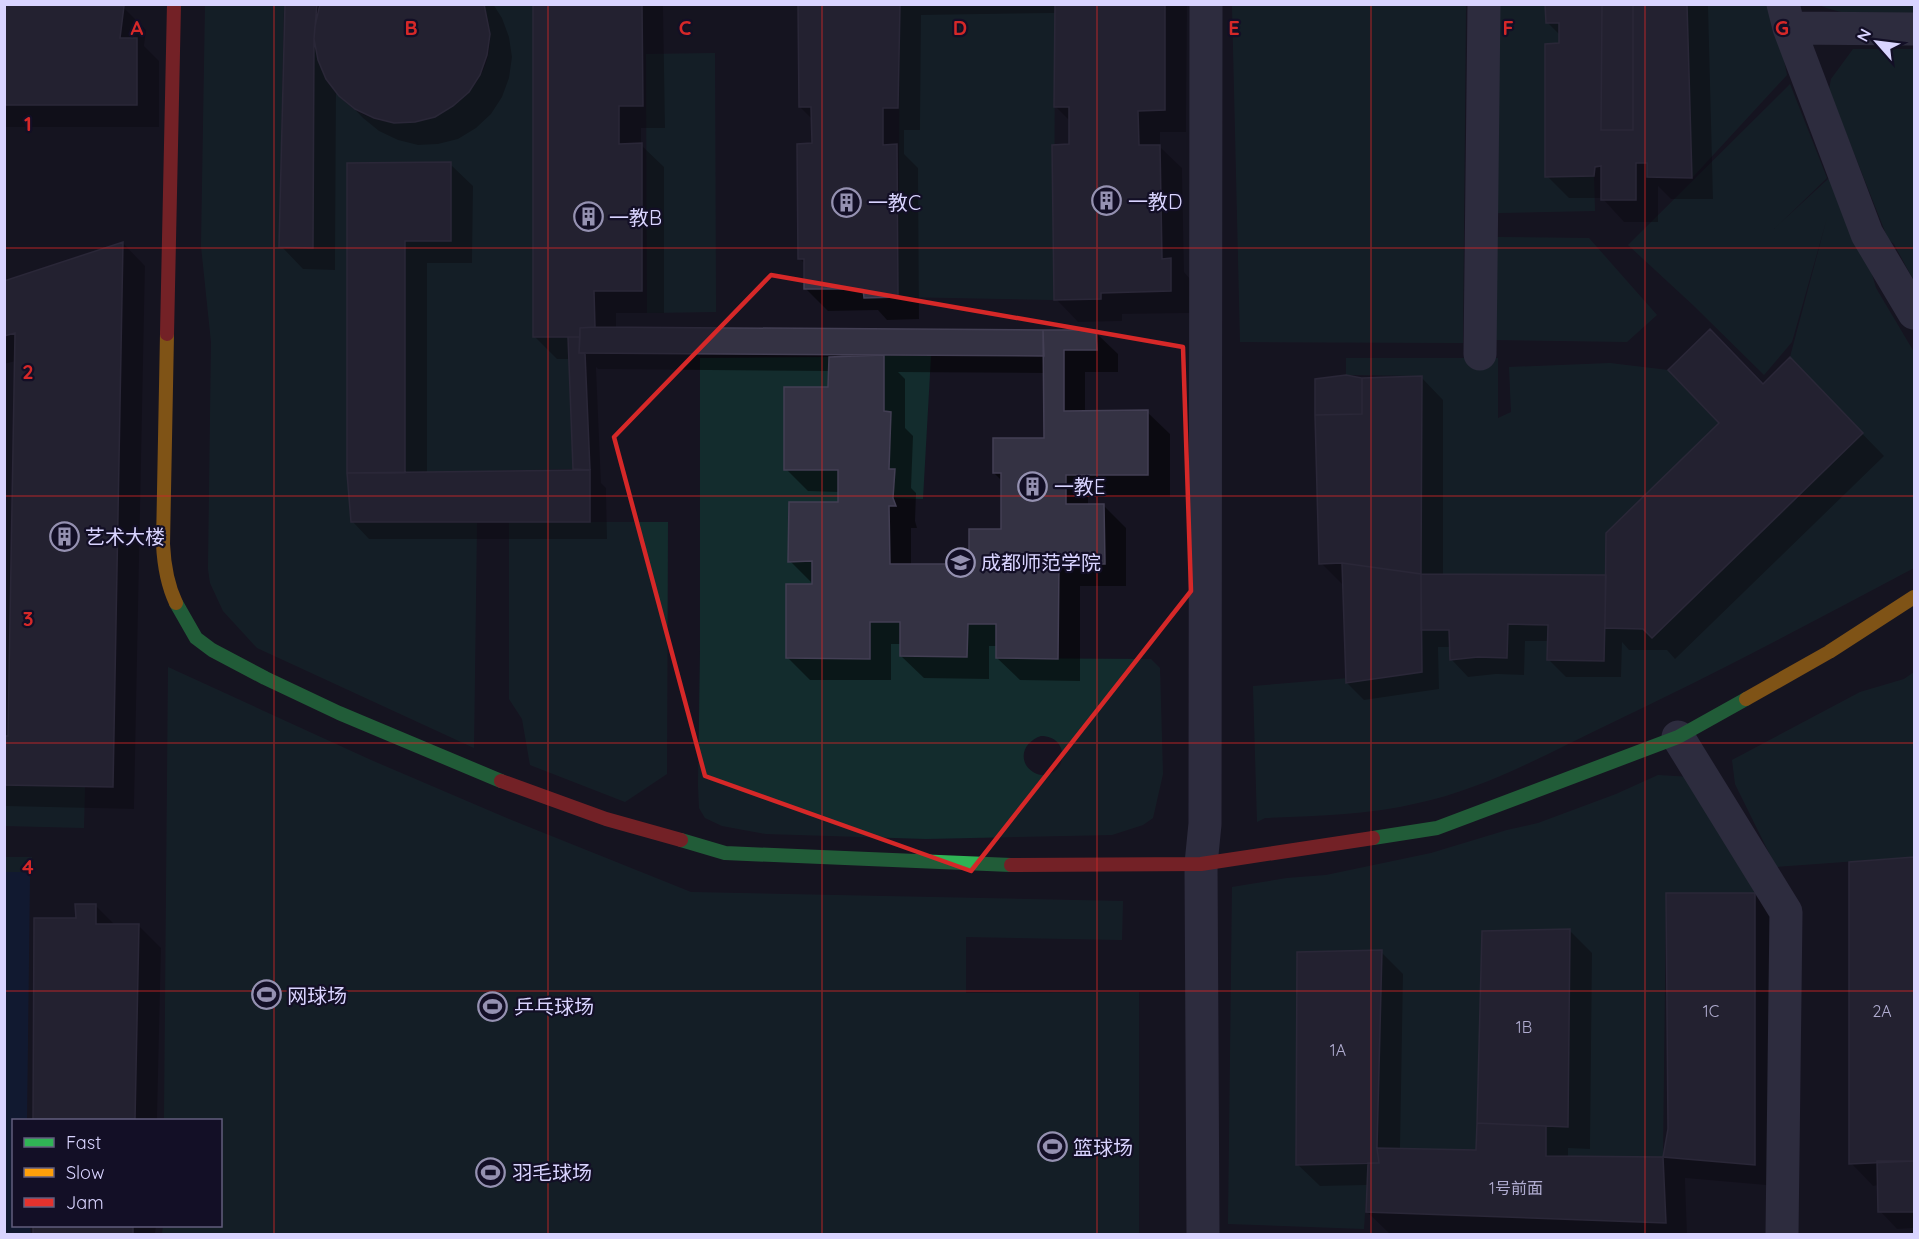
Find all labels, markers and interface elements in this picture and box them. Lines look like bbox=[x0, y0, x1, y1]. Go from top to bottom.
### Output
north arrow bbox=[1847, 12, 1907, 72]
text: A bbox=[131, 15, 144, 40]
text: B bbox=[404, 15, 418, 40]
text: C bbox=[679, 15, 692, 40]
text: D bbox=[953, 15, 967, 40]
text: E bbox=[1228, 15, 1240, 40]
text: F bbox=[1502, 15, 1514, 40]
text: G bbox=[1775, 15, 1789, 40]
text: N bbox=[1852, 25, 1875, 45]
text: 1 bbox=[24, 111, 32, 136]
building icon: 一教D bbox=[1091, 185, 1123, 217]
building icon: 一教C bbox=[831, 186, 863, 218]
place label: 一教D bbox=[1128, 189, 1182, 214]
place label: 一教C bbox=[868, 190, 921, 215]
building icon: 一教B bbox=[572, 201, 604, 233]
place label: 一教B bbox=[609, 205, 662, 230]
text: 2 bbox=[22, 359, 34, 384]
building icon: 一教E bbox=[1017, 470, 1049, 502]
place label: 一教E bbox=[1054, 474, 1105, 499]
building icon: 艺术大楼 bbox=[48, 520, 80, 552]
place label: 艺术大楼 bbox=[85, 524, 165, 549]
school or university icon: 成都师范学院 bbox=[944, 546, 976, 578]
place label: 成都师范学院 bbox=[981, 550, 1101, 575]
text: 3 bbox=[23, 606, 33, 631]
text: 4 bbox=[22, 854, 34, 879]
sports icon: 网球场 bbox=[250, 979, 282, 1011]
place label: 网球场 bbox=[287, 983, 347, 1008]
sports icon: 乒乓球场 bbox=[477, 990, 509, 1022]
place label: 乒乓球场 bbox=[514, 994, 594, 1019]
house number: 1C bbox=[1703, 1001, 1719, 1021]
house number: 2A bbox=[1872, 1001, 1892, 1021]
house number: 1B bbox=[1516, 1017, 1532, 1037]
house number: 1A bbox=[1330, 1040, 1346, 1060]
legend bbox=[12, 1119, 222, 1227]
text: Fast bbox=[66, 1131, 101, 1154]
sports icon: 篮球场 bbox=[1036, 1131, 1068, 1163]
place label: 篮球场 bbox=[1073, 1135, 1133, 1160]
sports icon: 羽毛球场 bbox=[475, 1156, 507, 1188]
place label: 羽毛球场 bbox=[512, 1160, 592, 1185]
text: Slow bbox=[66, 1161, 104, 1184]
house number: 1号前面 bbox=[1489, 1178, 1543, 1198]
text: Jam bbox=[66, 1191, 104, 1214]

